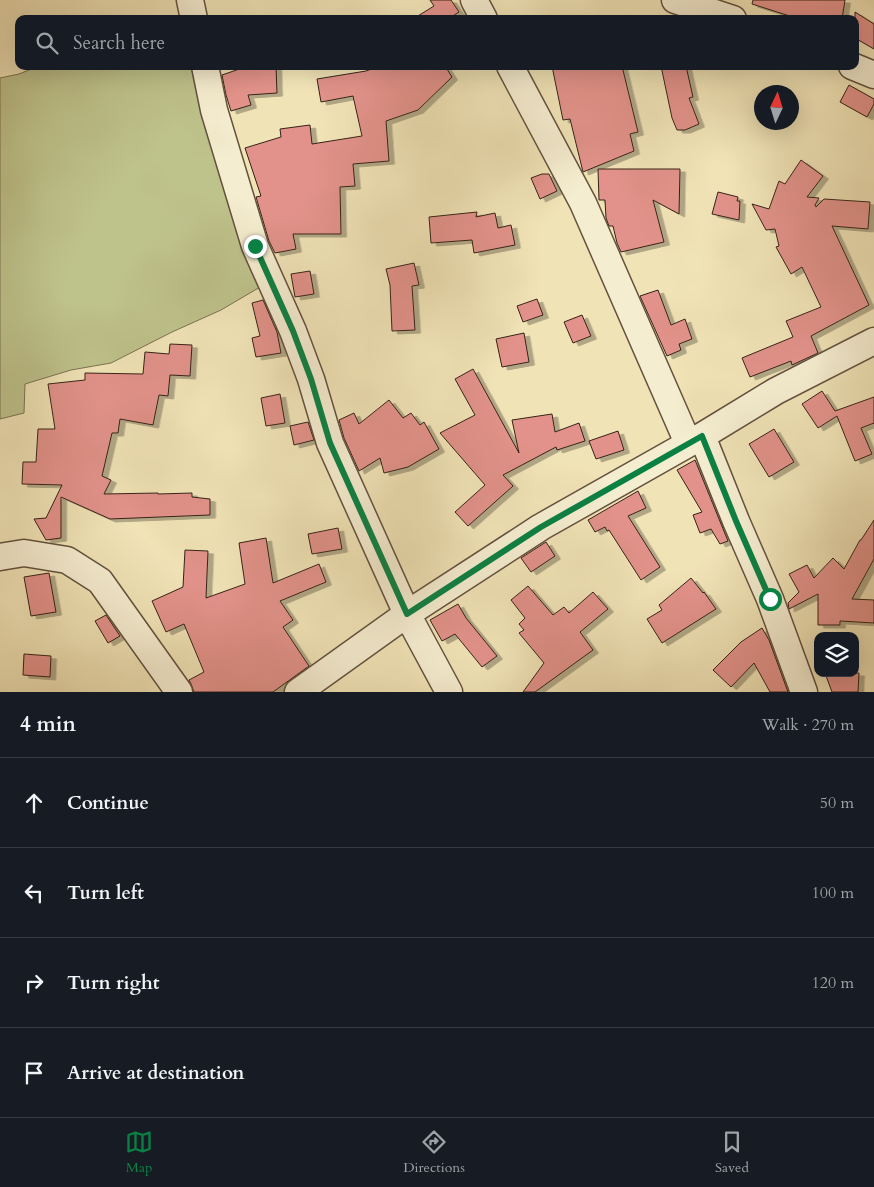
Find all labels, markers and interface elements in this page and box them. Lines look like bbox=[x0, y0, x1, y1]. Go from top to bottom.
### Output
search box bbox=[15, 15, 859, 70]
icon: search bbox=[33, 29, 61, 57]
text: Search here bbox=[73, 30, 165, 56]
north arrow bbox=[754, 85, 799, 130]
route end bbox=[244, 235, 267, 258]
route start bbox=[759, 588, 782, 611]
map controls bbox=[814, 632, 859, 677]
button: layers bbox=[814, 632, 859, 677]
text: 4 min bbox=[20, 710, 76, 739]
text: Walk · 270 m bbox=[762, 714, 854, 736]
icon: ahead bbox=[20, 789, 48, 817]
text: Continue bbox=[67, 790, 149, 816]
text: 50 m bbox=[820, 792, 854, 814]
icon: left bbox=[20, 879, 48, 907]
text: Turn left bbox=[67, 880, 144, 906]
text: 100 m bbox=[812, 882, 854, 904]
icon: right bbox=[20, 969, 48, 997]
text: Turn right bbox=[67, 970, 159, 996]
text: 120 m bbox=[812, 972, 854, 994]
icon: arrive bbox=[20, 1059, 48, 1087]
text: Arrive at destination bbox=[67, 1060, 244, 1086]
tab: Map bbox=[125, 1128, 153, 1177]
tab: Directions bbox=[403, 1128, 465, 1177]
tab: Saved bbox=[715, 1128, 749, 1177]

